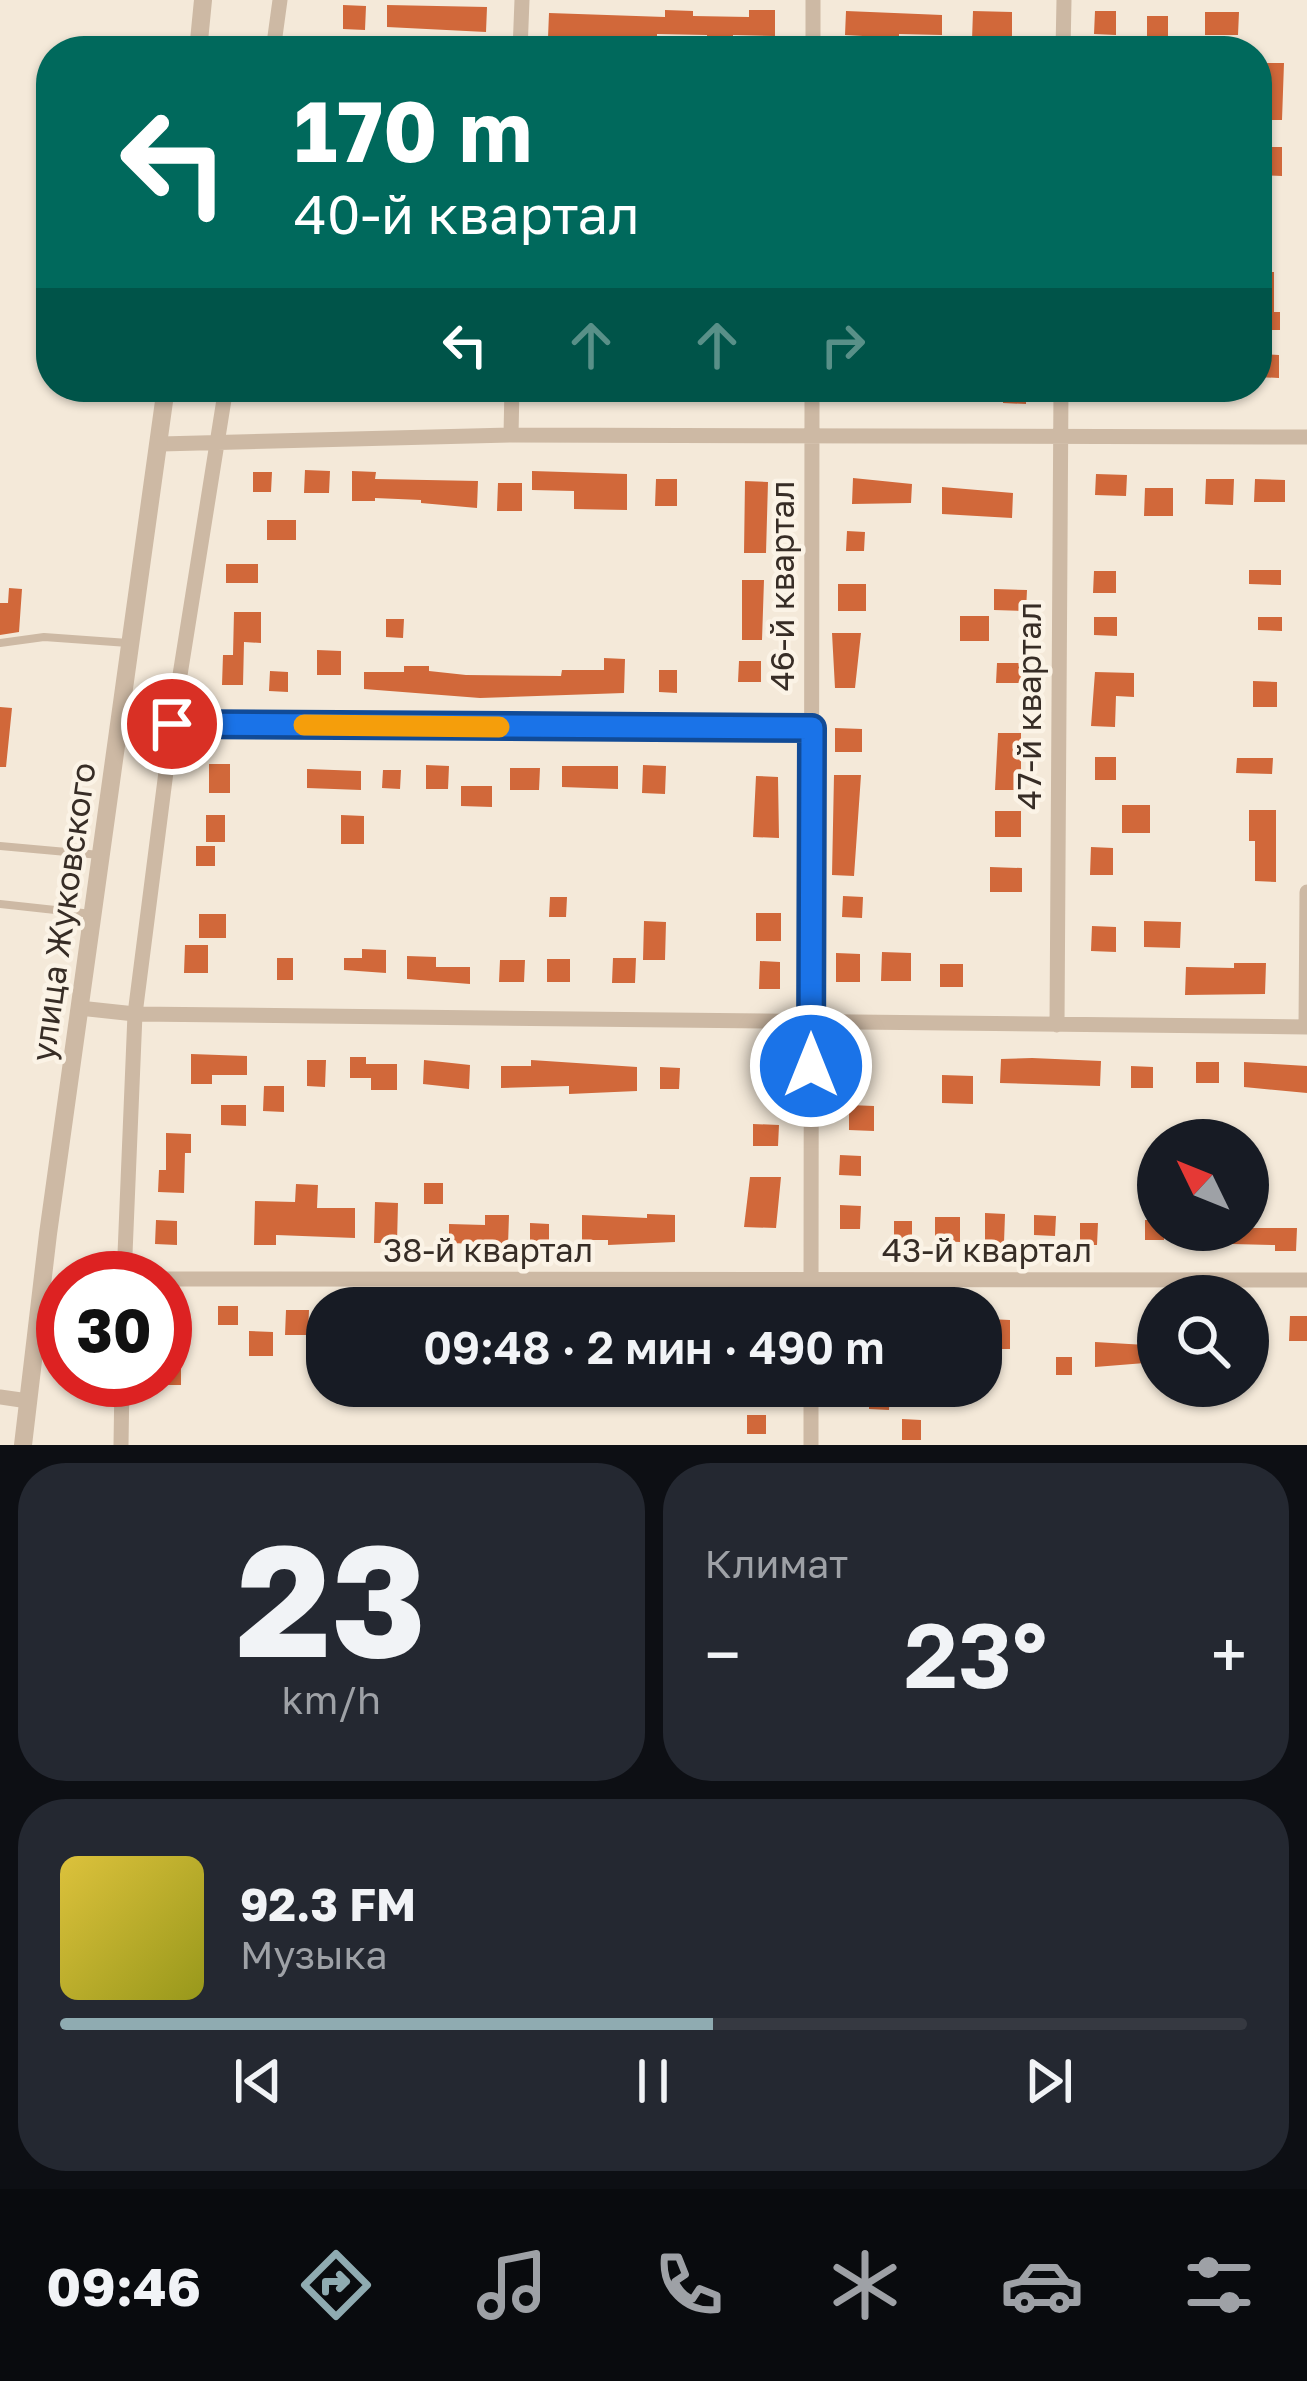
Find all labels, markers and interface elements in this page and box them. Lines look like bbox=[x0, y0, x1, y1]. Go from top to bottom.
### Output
text: 170 m bbox=[294, 80, 532, 180]
icon: left bbox=[96, 84, 252, 240]
text: 40-й квартал bbox=[294, 181, 640, 246]
icon: left bbox=[432, 312, 498, 378]
icon: ahead bbox=[558, 312, 624, 378]
icon: ahead bbox=[684, 312, 750, 378]
icon: right bbox=[810, 312, 876, 378]
street label: 46-й квартал bbox=[762, 481, 801, 691]
street label: 47-й квартал bbox=[1009, 602, 1048, 810]
pin bbox=[121, 673, 223, 775]
icon: arrive bbox=[139, 691, 205, 757]
street label: улица Жуковского bbox=[22, 760, 103, 1064]
position arrow bbox=[748, 1003, 874, 1129]
north arrow bbox=[1137, 1119, 1269, 1251]
map controls bbox=[1137, 1119, 1269, 1407]
street label: 38-й квартал bbox=[383, 1230, 593, 1269]
street label: 43-й квартал bbox=[882, 1230, 1092, 1269]
speed limit sign: 30 bbox=[36, 1251, 192, 1407]
button: search bbox=[1137, 1275, 1269, 1407]
text: 09:48 · 2 мин · 490 m bbox=[423, 1320, 885, 1374]
text: 23 bbox=[236, 1504, 426, 1691]
text: Климат bbox=[705, 1540, 848, 1587]
text: 23° bbox=[904, 1600, 1047, 1708]
text: − bbox=[705, 1614, 741, 1694]
text: + bbox=[1211, 1614, 1247, 1694]
text: km/h bbox=[282, 1676, 381, 1723]
text: 92.3 FM bbox=[240, 1877, 416, 1931]
text: Музыка bbox=[240, 1931, 388, 1978]
icon: previous bbox=[225, 2048, 291, 2114]
icon: pause bbox=[620, 2048, 686, 2114]
icon: next bbox=[1016, 2048, 1082, 2114]
icon: directions bbox=[294, 2243, 378, 2327]
icon: music bbox=[470, 2243, 554, 2327]
icon: phone bbox=[647, 2243, 731, 2327]
icon: climate bbox=[823, 2243, 907, 2327]
icon: car bbox=[1000, 2243, 1084, 2327]
icon: filters bbox=[1177, 2243, 1261, 2327]
text: 09:46 bbox=[46, 2253, 201, 2318]

